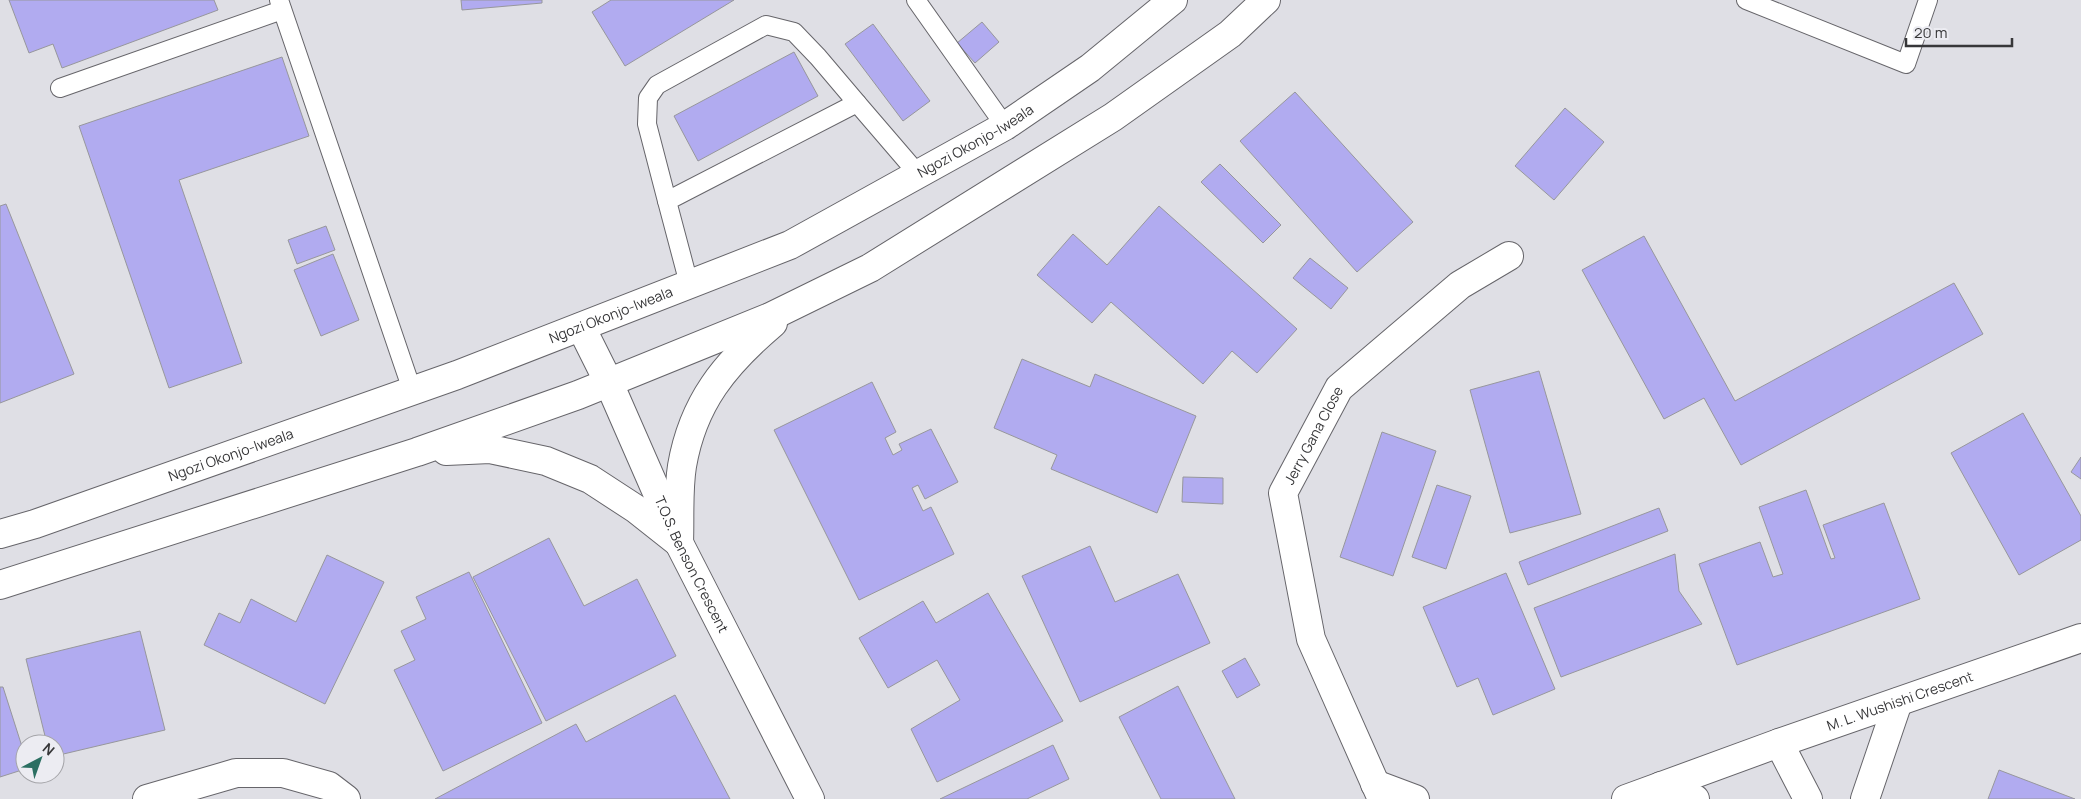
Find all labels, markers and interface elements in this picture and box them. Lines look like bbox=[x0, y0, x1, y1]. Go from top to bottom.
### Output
scale bar bbox=[1906, 15, 2012, 47]
text: 20 m bbox=[1914, 22, 1947, 43]
street label: Ngozi Okonjo-Iweala bbox=[914, 99, 1037, 182]
street label: Ngozi Okonjo-Iweala bbox=[546, 282, 675, 347]
street label: Jerry Gana Close bbox=[1279, 383, 1347, 488]
street label: Ngozi Okonjo-Iweala bbox=[166, 424, 296, 485]
street label: T.O.S. Benson Crescent bbox=[651, 493, 733, 636]
street label: M. L. Wushishi Crescent bbox=[1824, 666, 1976, 735]
north arrow bbox=[15, 734, 65, 784]
text: N bbox=[39, 738, 59, 759]

